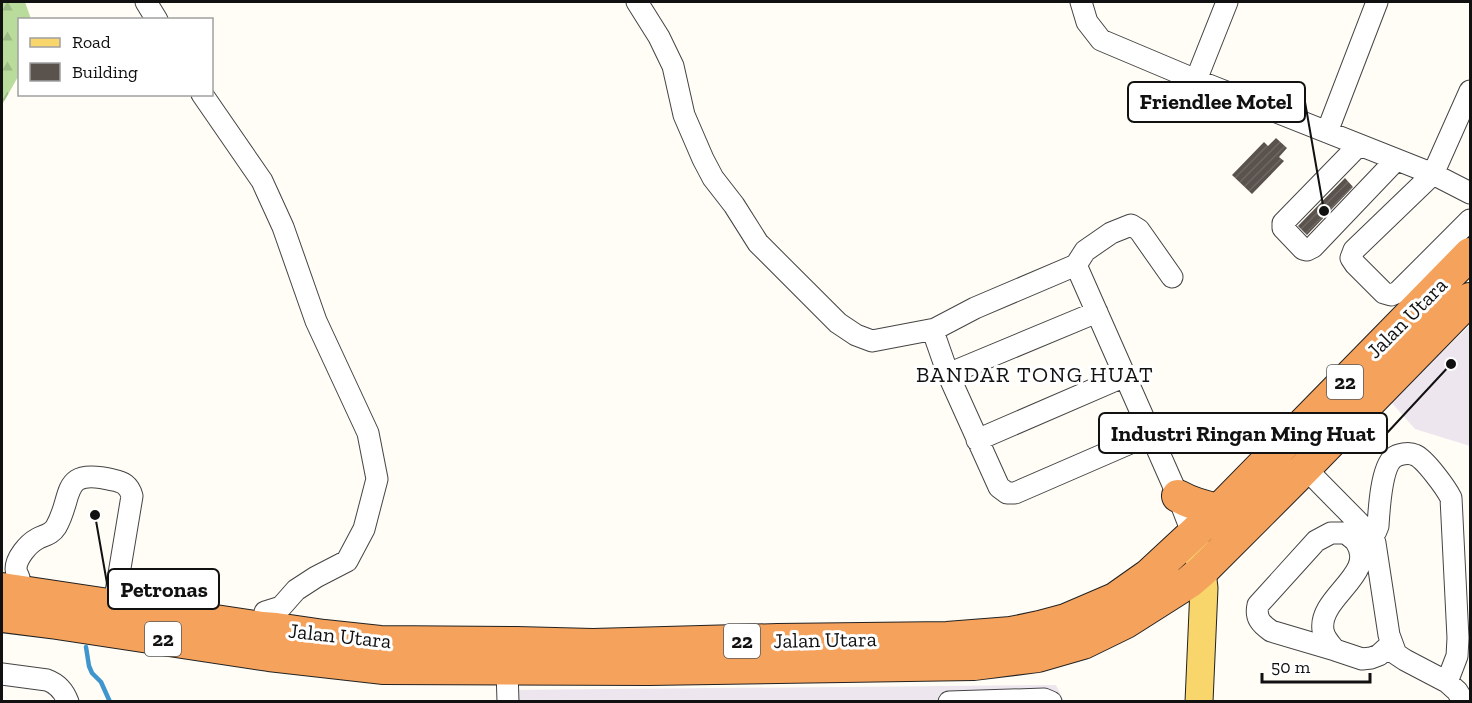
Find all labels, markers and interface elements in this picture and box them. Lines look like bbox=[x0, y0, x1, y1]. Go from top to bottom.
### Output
legend bbox=[18, 18, 213, 96]
text: Road bbox=[72, 31, 111, 53]
text: Building bbox=[72, 61, 138, 83]
callout: Friendlee Motel bbox=[1128, 82, 1305, 122]
text: Friendlee Motel bbox=[1139, 88, 1293, 115]
street label: Jalan Utara bbox=[1361, 272, 1452, 363]
district label: BANDAR TONG HUAT bbox=[916, 361, 1154, 388]
road number: 22 bbox=[1327, 365, 1363, 399]
callout: Industri Ringan Ming Huat bbox=[1099, 413, 1387, 453]
text: Industri Ringan Ming Huat bbox=[1111, 420, 1376, 447]
callout: Petronas bbox=[108, 569, 219, 609]
text: Petronas bbox=[120, 576, 208, 603]
street label: Jalan Utara bbox=[287, 618, 393, 653]
road number: 22 bbox=[145, 622, 181, 656]
road number: 22 bbox=[724, 624, 760, 658]
street label: Jalan Utara bbox=[773, 626, 877, 653]
scale bar bbox=[1262, 646, 1370, 684]
text: 50 m bbox=[1271, 656, 1311, 678]

